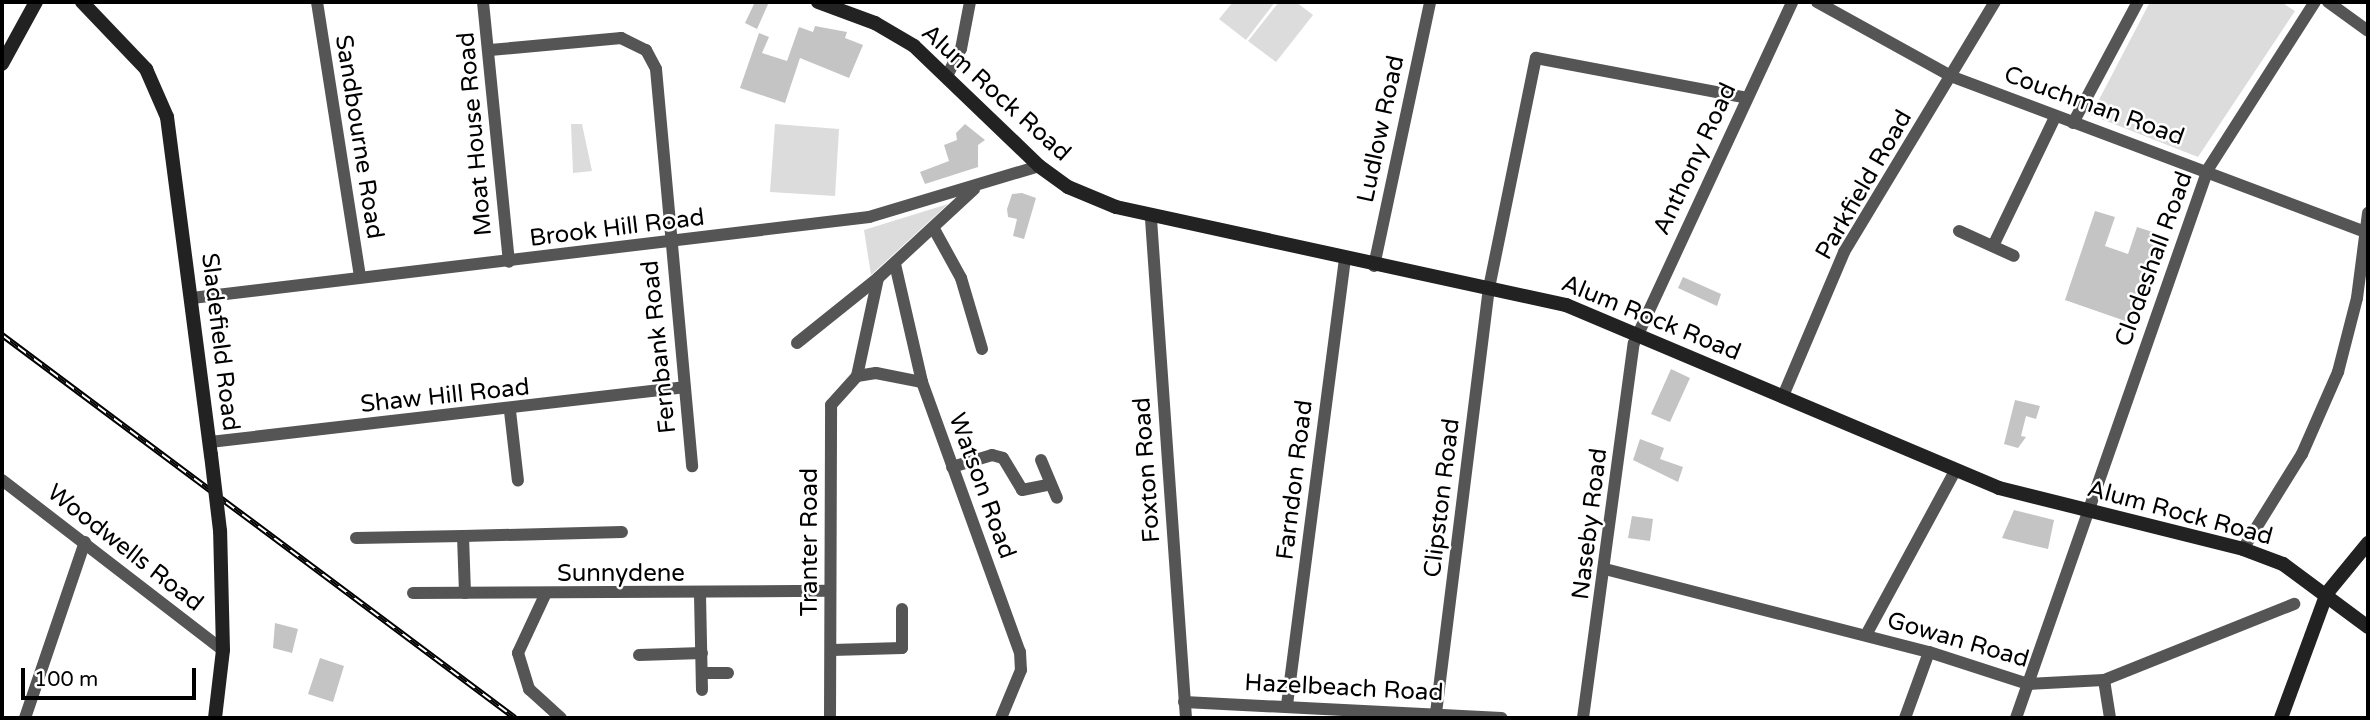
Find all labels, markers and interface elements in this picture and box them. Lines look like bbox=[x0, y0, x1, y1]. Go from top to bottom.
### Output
street label: Alum Rock Road bbox=[915, 18, 1077, 168]
street label: Moat House Road bbox=[452, 31, 498, 237]
street label: Sandbourne Road bbox=[329, 33, 389, 241]
street label: Ludlow Road bbox=[1351, 53, 1411, 205]
street label: Couchman Road bbox=[2000, 60, 2188, 152]
street label: Anthony Road bbox=[1647, 78, 1743, 240]
street label: Parkfield Road bbox=[1810, 105, 1918, 265]
street label: Clodeshall Road bbox=[2109, 168, 2199, 350]
street label: Brook Hill Road bbox=[528, 203, 706, 253]
street label: Sladefield Road bbox=[195, 251, 245, 433]
street label: Fernbank Road bbox=[636, 259, 682, 435]
street label: Alum Rock Road bbox=[1557, 269, 1745, 367]
street label: Shaw Hill Road bbox=[359, 373, 531, 419]
street label: Foxton Road bbox=[1128, 396, 1166, 544]
street label: Farndon Road bbox=[1271, 398, 1319, 562]
street label: Watson Road bbox=[942, 409, 1022, 563]
street label: Clipston Road bbox=[1418, 417, 1466, 579]
street label: Naseby Road bbox=[1566, 447, 1614, 601]
street label: Tranter Road bbox=[796, 468, 824, 616]
street label: Alum Rock Road bbox=[2084, 474, 2276, 552]
street label: Woodwells Road bbox=[41, 478, 209, 618]
street label: Sunnydene bbox=[557, 560, 685, 588]
street label: Gowan Road bbox=[1884, 606, 2032, 674]
scale bar bbox=[24, 654, 200, 698]
text: 100 m bbox=[34, 667, 98, 692]
street label: Hazelbeach Road bbox=[1244, 668, 1444, 708]

